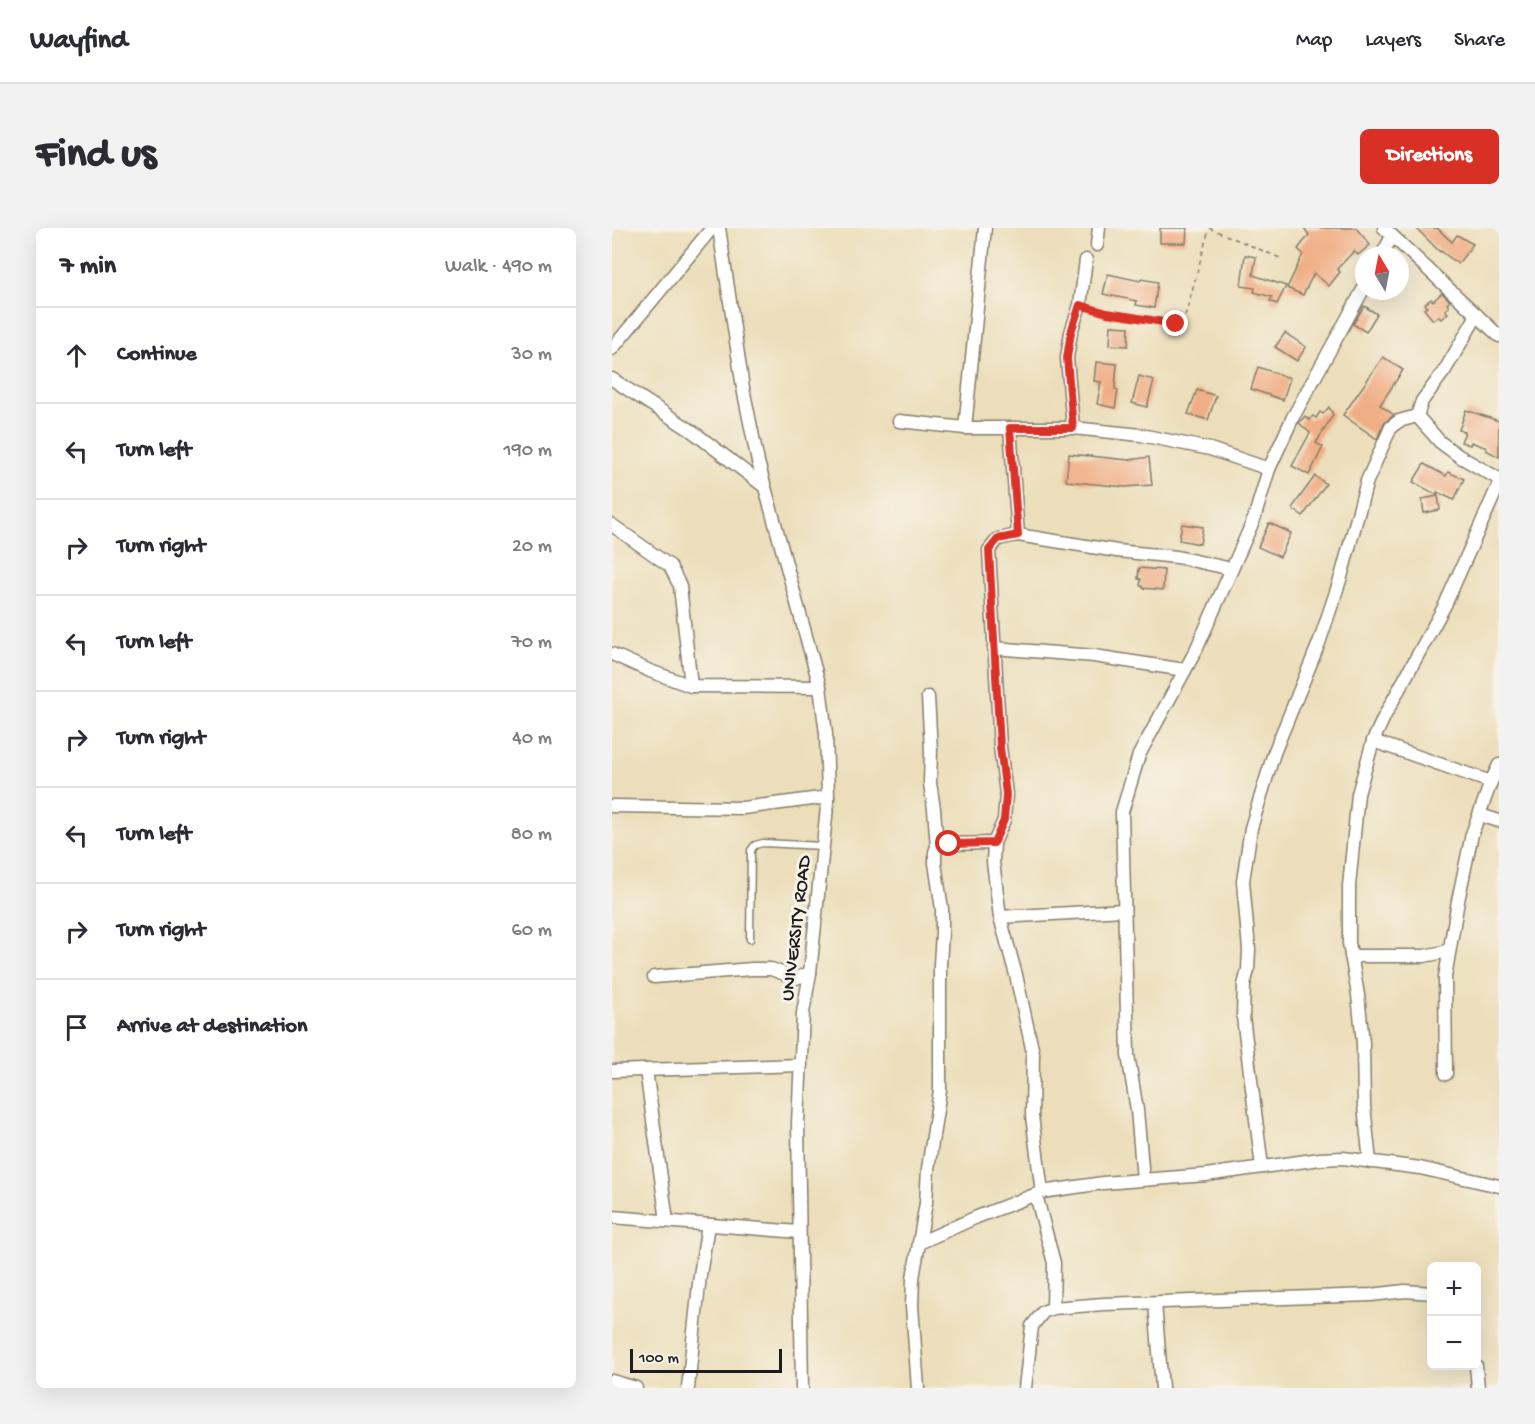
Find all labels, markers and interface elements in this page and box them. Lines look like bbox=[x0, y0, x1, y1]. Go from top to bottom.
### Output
text: Wayfind bbox=[30, 25, 127, 58]
text: Map bbox=[1296, 29, 1332, 54]
text: Layers bbox=[1365, 29, 1421, 54]
text: Share bbox=[1454, 29, 1505, 54]
button: Directions bbox=[1360, 129, 1499, 184]
text: Find us bbox=[36, 132, 156, 181]
north arrow bbox=[1355, 246, 1409, 300]
text: 7 min bbox=[60, 252, 116, 283]
text: Walk · 490 m bbox=[445, 256, 552, 279]
route end bbox=[1162, 310, 1188, 336]
icon: ahead bbox=[60, 339, 93, 372]
text: Continue bbox=[117, 342, 197, 368]
text: 30 m bbox=[511, 344, 552, 367]
icon: left bbox=[60, 435, 93, 468]
text: Turn left bbox=[117, 438, 191, 464]
text: 190 m bbox=[504, 440, 552, 463]
icon: right bbox=[60, 531, 93, 564]
text: Turn right bbox=[117, 534, 205, 560]
text: 20 m bbox=[512, 536, 552, 559]
icon: left bbox=[60, 627, 93, 660]
text: Turn left bbox=[117, 630, 191, 656]
text: 70 m bbox=[511, 632, 552, 655]
icon: right bbox=[60, 723, 93, 756]
text: Turn right bbox=[117, 726, 205, 752]
text: 40 m bbox=[512, 728, 552, 751]
icon: left bbox=[60, 819, 93, 852]
text: Turn left bbox=[117, 822, 191, 848]
text: 80 m bbox=[511, 824, 552, 847]
route start bbox=[935, 830, 961, 856]
street label: UNIVERSITY ROAD bbox=[777, 853, 818, 1003]
icon: right bbox=[60, 915, 93, 948]
text: Turn right bbox=[117, 918, 205, 944]
text: 60 m bbox=[512, 920, 552, 943]
icon: arrive bbox=[60, 1011, 93, 1044]
text: Arrive at destination bbox=[117, 1014, 307, 1040]
map controls bbox=[1427, 1262, 1481, 1370]
button: + bbox=[1427, 1262, 1481, 1316]
button: − bbox=[1427, 1316, 1481, 1370]
scale bar bbox=[630, 1346, 782, 1374]
text: 100 m bbox=[639, 1350, 679, 1369]

